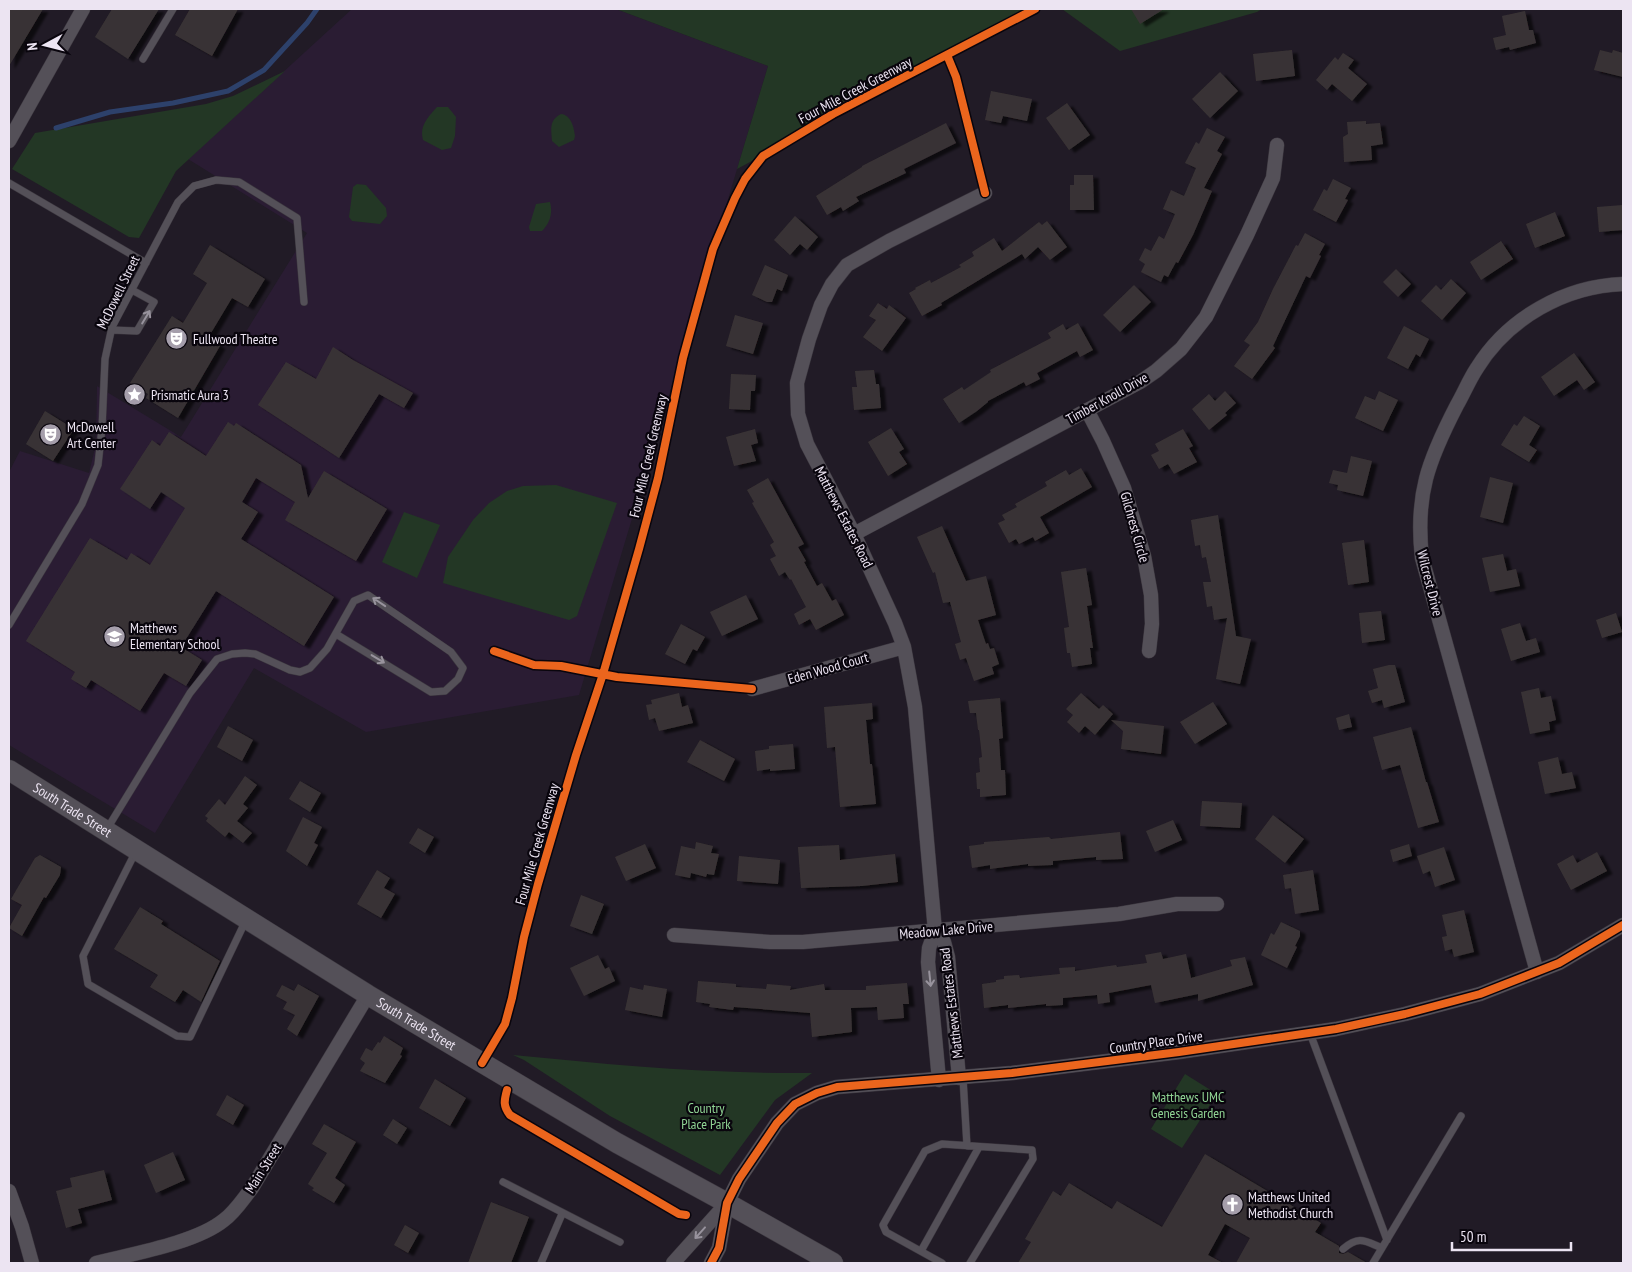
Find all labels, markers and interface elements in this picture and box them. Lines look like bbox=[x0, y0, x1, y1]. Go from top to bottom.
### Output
north arrow bbox=[20, 20, 70, 70]
text: N bbox=[23, 42, 41, 51]
street label: Four Mile Creek Greenway bbox=[795, 52, 915, 127]
street label: McDowell Street bbox=[92, 252, 144, 332]
one-way arrow bbox=[141, 311, 151, 325]
theatre icon: Fullwood Theatre bbox=[165, 327, 189, 351]
place label: Fullwood Theatre bbox=[193, 330, 278, 348]
street label: Timber Knoll Drive bbox=[1063, 368, 1151, 428]
place icon: Prismatic Aura 3 bbox=[123, 383, 147, 407]
place label: Prismatic Aura 3 bbox=[151, 386, 229, 404]
street label: Four Mile Creek Greenway bbox=[625, 392, 671, 519]
place label: McDowell Art Center bbox=[67, 418, 116, 452]
theatre icon: McDowell Art Center bbox=[39, 423, 63, 447]
street label: Matthews Estates Road bbox=[811, 463, 877, 571]
street label: Gilchrest Circle bbox=[1116, 490, 1154, 565]
street label: Wilcrest Drive bbox=[1413, 548, 1447, 618]
one-way arrow bbox=[372, 596, 386, 606]
place label: Matthews Elementary School bbox=[130, 619, 220, 653]
school or university icon: Matthews Elementary School bbox=[102, 624, 126, 648]
street label: Eden Wood Court bbox=[786, 648, 870, 688]
one-way arrow bbox=[370, 655, 384, 665]
street label: South Trade Street bbox=[30, 779, 115, 841]
street label: Four Mile Creek Greenway bbox=[511, 780, 563, 907]
street label: Meadow Lake Drive bbox=[898, 917, 994, 943]
street label: Matthews Estates Road bbox=[935, 947, 967, 1059]
one-way arrow bbox=[925, 970, 934, 986]
street label: South Trade Street bbox=[373, 993, 459, 1054]
street label: Country Place Drive bbox=[1108, 1027, 1204, 1057]
park label: Matthews UMC Genesis Garden bbox=[1151, 1088, 1225, 1122]
park label: Country Place Park bbox=[681, 1099, 731, 1133]
street label: Main Street bbox=[241, 1140, 285, 1196]
place label: Matthews United Methodist Church bbox=[1248, 1188, 1333, 1222]
church icon: Matthews United Methodist Church bbox=[1220, 1193, 1244, 1217]
scale bar bbox=[1452, 1220, 1571, 1252]
one-way arrow bbox=[694, 1226, 706, 1239]
text: 50 m bbox=[1460, 1227, 1486, 1246]

